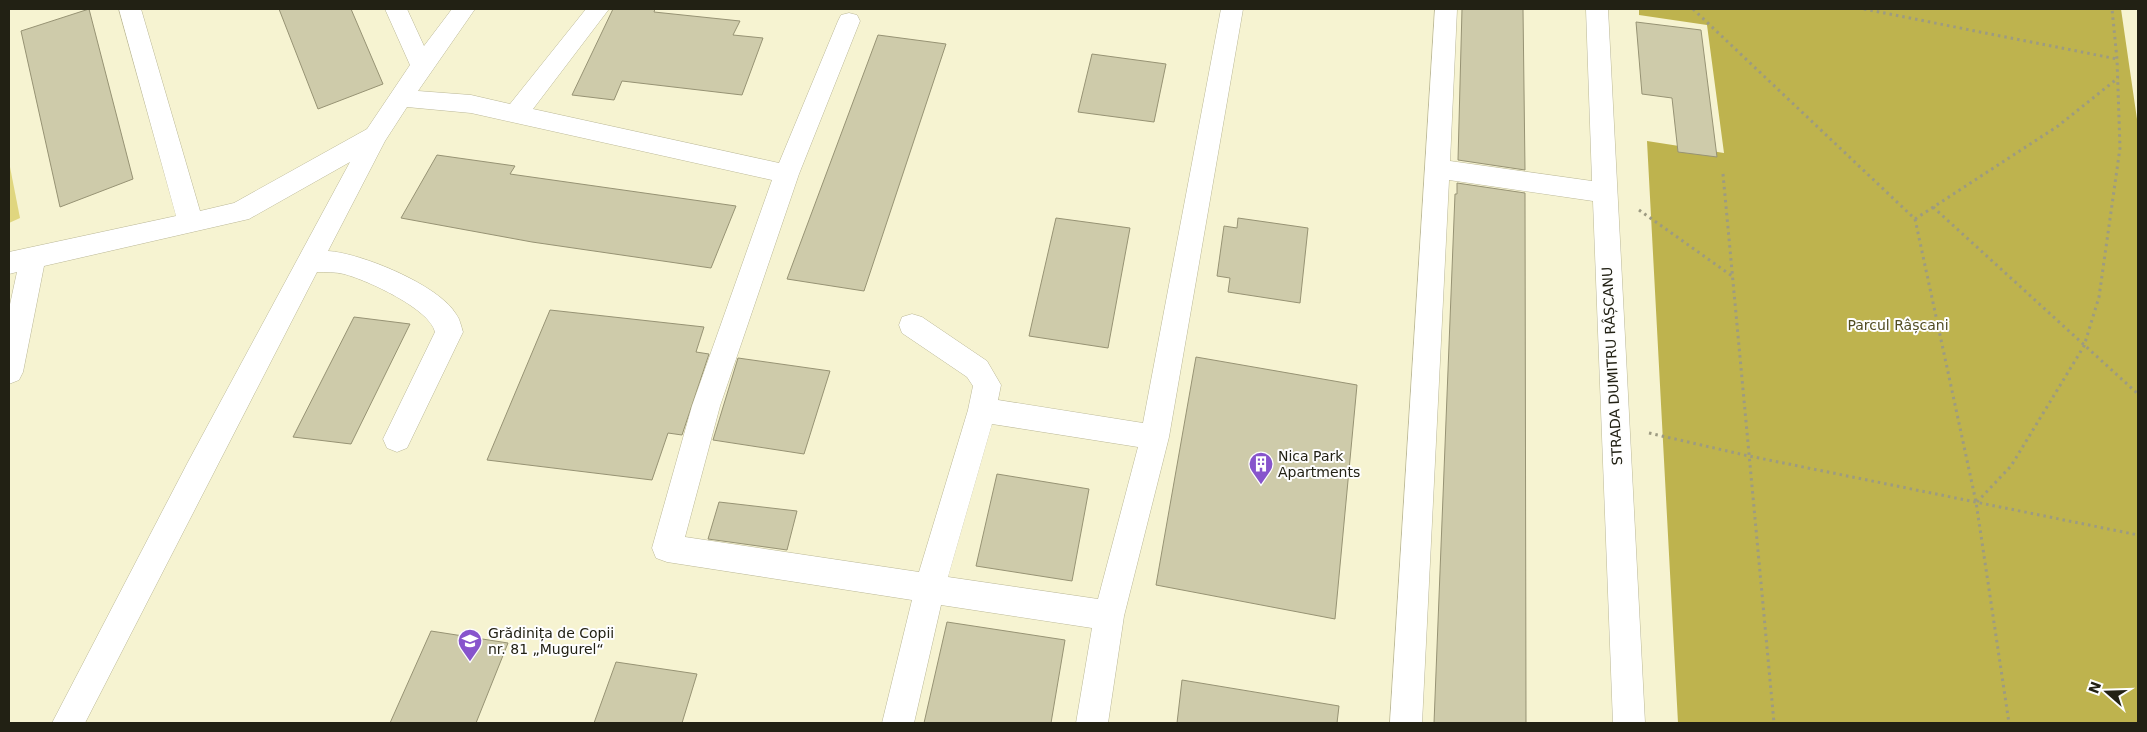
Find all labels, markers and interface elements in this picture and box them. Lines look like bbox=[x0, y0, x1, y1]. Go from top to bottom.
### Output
street label: STRADA DUMITRU RÂȘCANU bbox=[1598, 266, 1626, 466]
park label: Parcul Râșcani bbox=[1847, 317, 1949, 334]
place label: Nica Park Apartments bbox=[1278, 448, 1360, 480]
building icon: Nica Park Apartments bbox=[1248, 451, 1274, 485]
place label: Grădinița de Copii nr. 81 „Mugurel“ bbox=[488, 625, 614, 657]
school or university icon: Grădinița de Copii nr. 81 „Mugurel“ bbox=[457, 628, 483, 662]
north arrow bbox=[2082, 667, 2132, 717]
text: N bbox=[2085, 679, 2104, 696]

